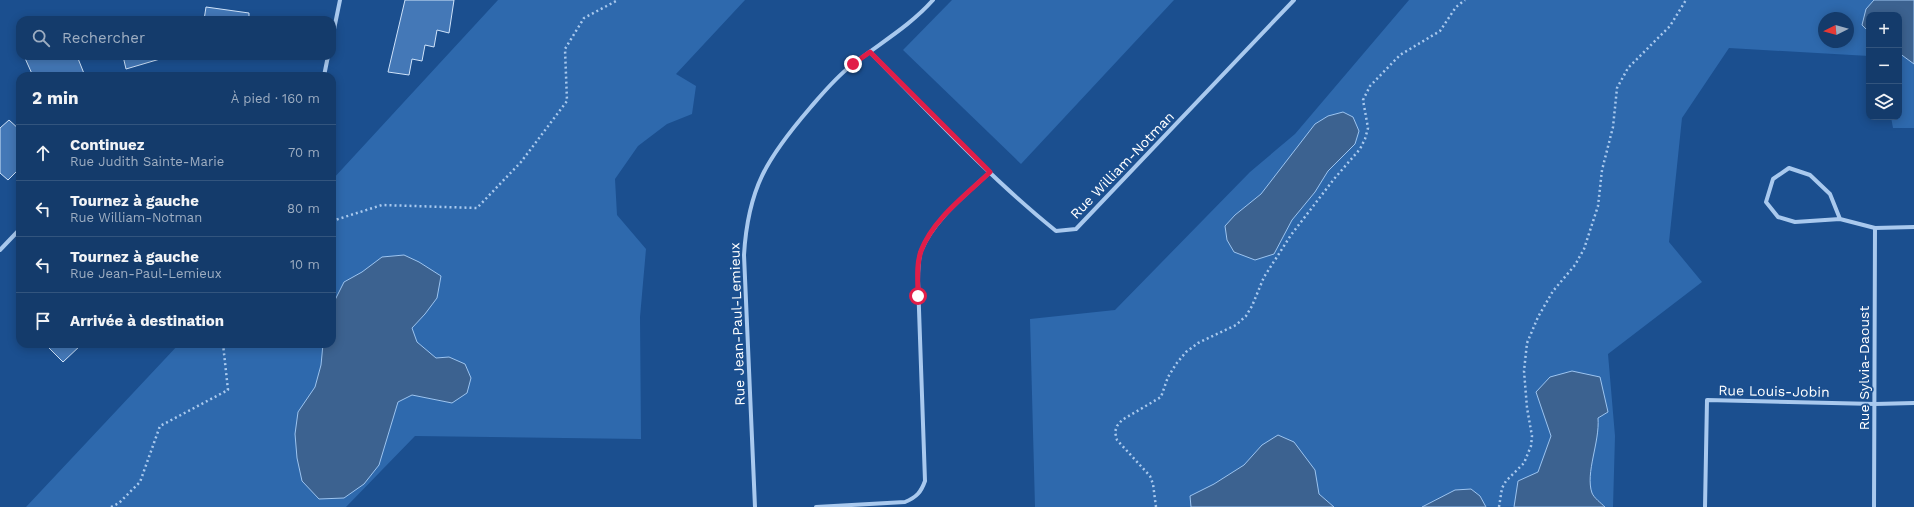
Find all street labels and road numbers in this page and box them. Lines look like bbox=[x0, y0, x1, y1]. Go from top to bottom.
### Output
street label: Rue William-Notman bbox=[1067, 108, 1177, 222]
street label: Rue Jean-Paul-Lemieux bbox=[726, 242, 748, 406]
street label: Rue Sylvia-Daoust bbox=[1856, 306, 1872, 430]
street label: Rue Louis-Jobin bbox=[1718, 382, 1830, 400]

